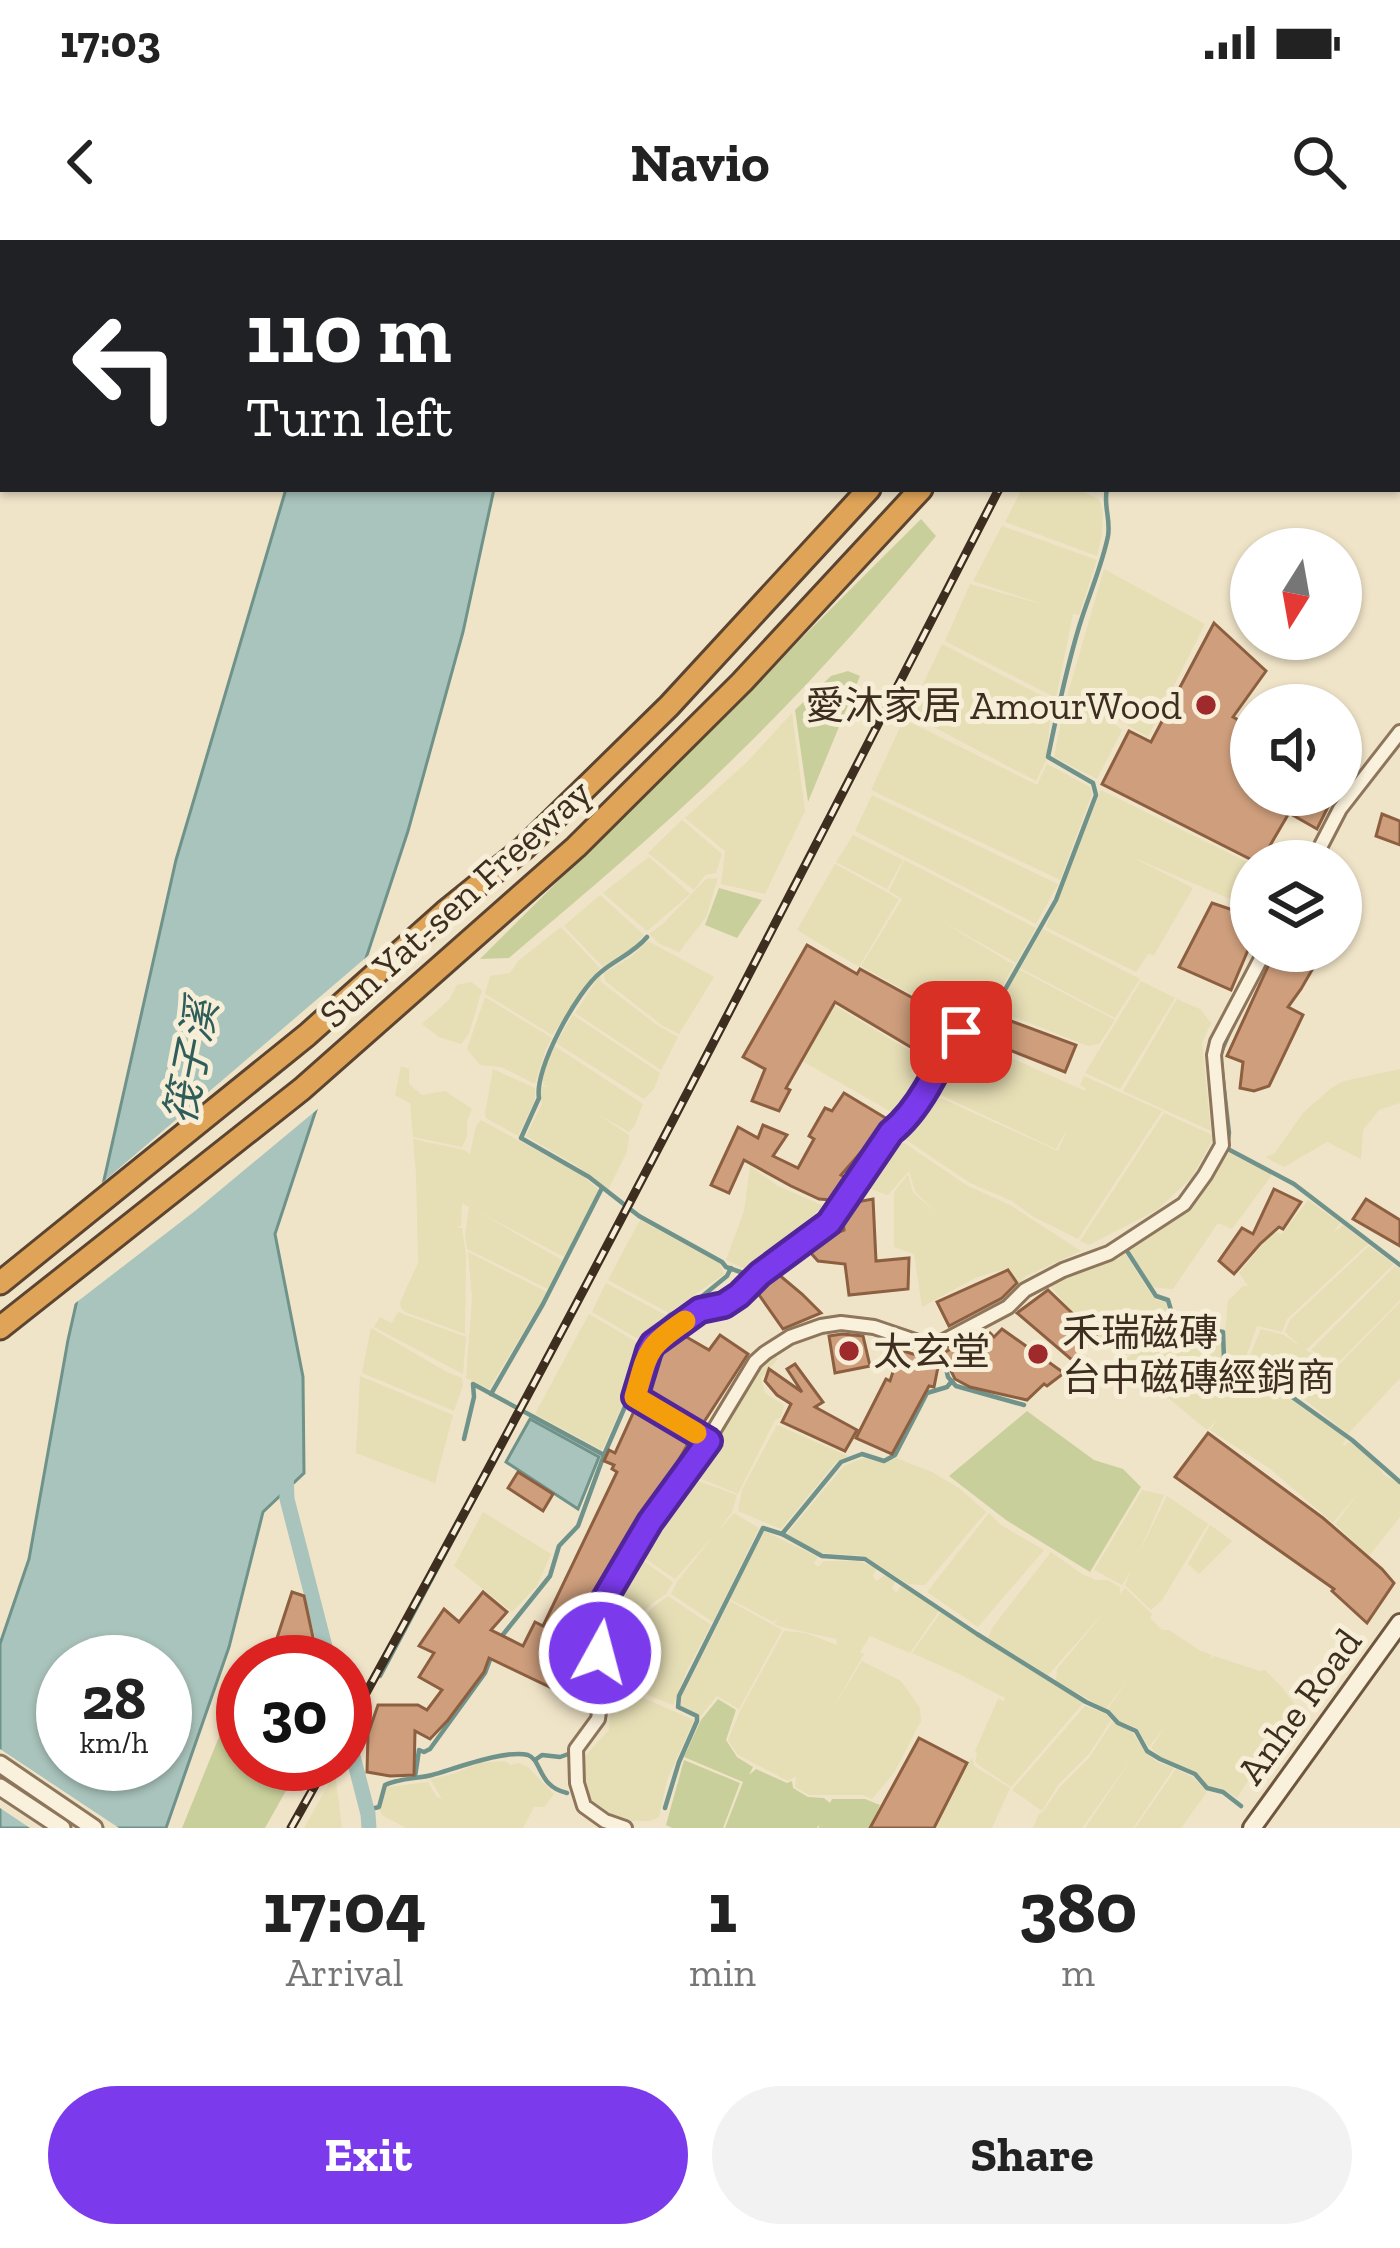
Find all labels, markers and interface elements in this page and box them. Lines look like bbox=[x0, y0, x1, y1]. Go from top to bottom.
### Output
text: 17:03 bbox=[60, 15, 161, 69]
icon: back bbox=[48, 129, 114, 195]
icon: search bbox=[1286, 129, 1352, 195]
text: Navio bbox=[631, 130, 769, 195]
text: 110 m bbox=[246, 283, 452, 384]
icon: left bbox=[48, 288, 204, 444]
text: Turn left bbox=[246, 385, 453, 450]
north arrow bbox=[1230, 528, 1362, 660]
map controls bbox=[1230, 528, 1362, 972]
place label: 愛沐家居 AmourWood bbox=[805, 682, 1182, 729]
button: sound bbox=[1230, 684, 1362, 816]
marker: 愛沐家居 AmourWood bbox=[1193, 692, 1219, 718]
street label: Sun Yat-sen Freeway bbox=[309, 769, 601, 1037]
button: layers bbox=[1230, 840, 1362, 972]
pin bbox=[910, 981, 1012, 1083]
water label: 筏子溪 bbox=[154, 990, 229, 1129]
icon: arrive bbox=[928, 999, 994, 1065]
place label: 禾瑞磁磚 台中磁磚經銷商 bbox=[1062, 1309, 1335, 1401]
place label: 太玄堂 bbox=[873, 1328, 990, 1375]
marker: 太玄堂 bbox=[836, 1338, 862, 1364]
marker: 禾瑞磁磚 台中磁磚經銷商 bbox=[1025, 1341, 1051, 1367]
position arrow bbox=[537, 1590, 663, 1716]
street label: Anhe Road bbox=[1227, 1619, 1371, 1793]
speed limit sign: 30 bbox=[216, 1635, 372, 1791]
text: 28 bbox=[82, 1662, 146, 1734]
text: km/h bbox=[80, 1725, 148, 1761]
text: 17:04 bbox=[263, 1864, 426, 1950]
text: 1 bbox=[708, 1864, 737, 1950]
text: 380 bbox=[1019, 1864, 1137, 1950]
text: Arrival bbox=[286, 1949, 403, 1996]
text: min bbox=[689, 1949, 756, 1996]
text: m bbox=[1061, 1949, 1095, 1996]
button: Exit bbox=[48, 2086, 688, 2224]
button: Share bbox=[712, 2086, 1352, 2224]

